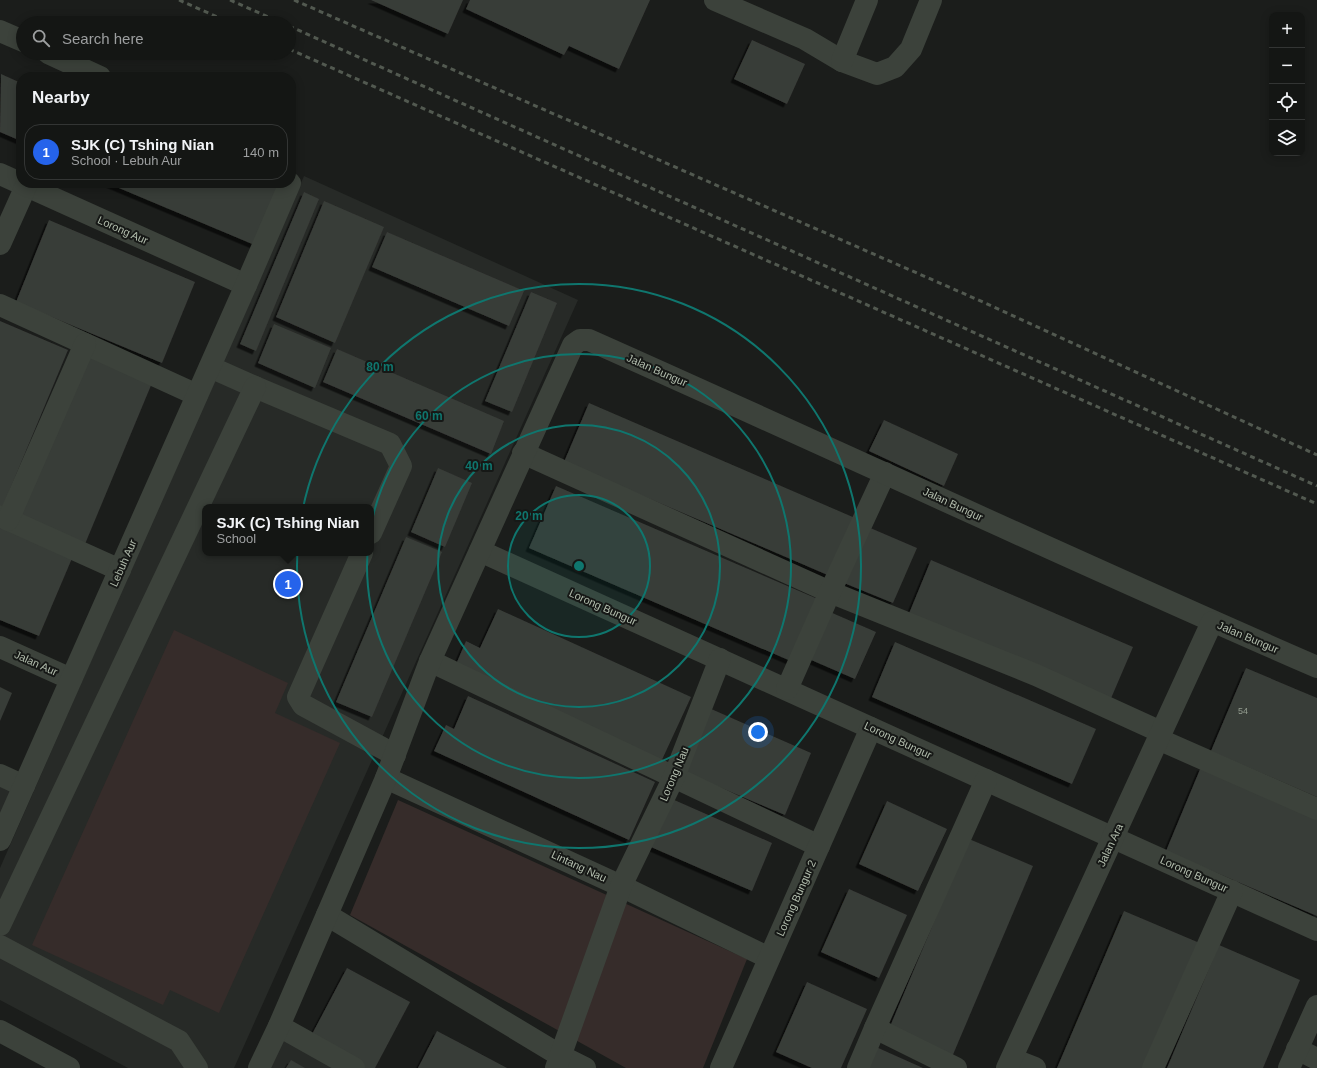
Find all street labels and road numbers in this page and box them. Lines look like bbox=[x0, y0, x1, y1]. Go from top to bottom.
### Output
street label: Lorong Aur bbox=[96, 214, 150, 247]
street label: Jalan Bungur bbox=[625, 351, 689, 389]
street label: Jalan Bungur bbox=[921, 485, 985, 523]
street label: Lebuh Aur bbox=[107, 537, 139, 588]
street label: Lorong Bungur bbox=[567, 587, 639, 627]
street label: Jalan Bungur bbox=[1216, 619, 1280, 655]
street label: Jalan Aur bbox=[13, 648, 60, 678]
street label: Lorong Bungur bbox=[862, 719, 934, 761]
street label: Lorong Nau bbox=[657, 745, 691, 803]
street label: Jalan Ara bbox=[1095, 821, 1125, 868]
street label: Lintang Nau bbox=[550, 848, 608, 884]
street label: Lorong Bungur bbox=[1158, 854, 1230, 894]
street label: Lorong Bungur 2 bbox=[774, 858, 818, 938]

